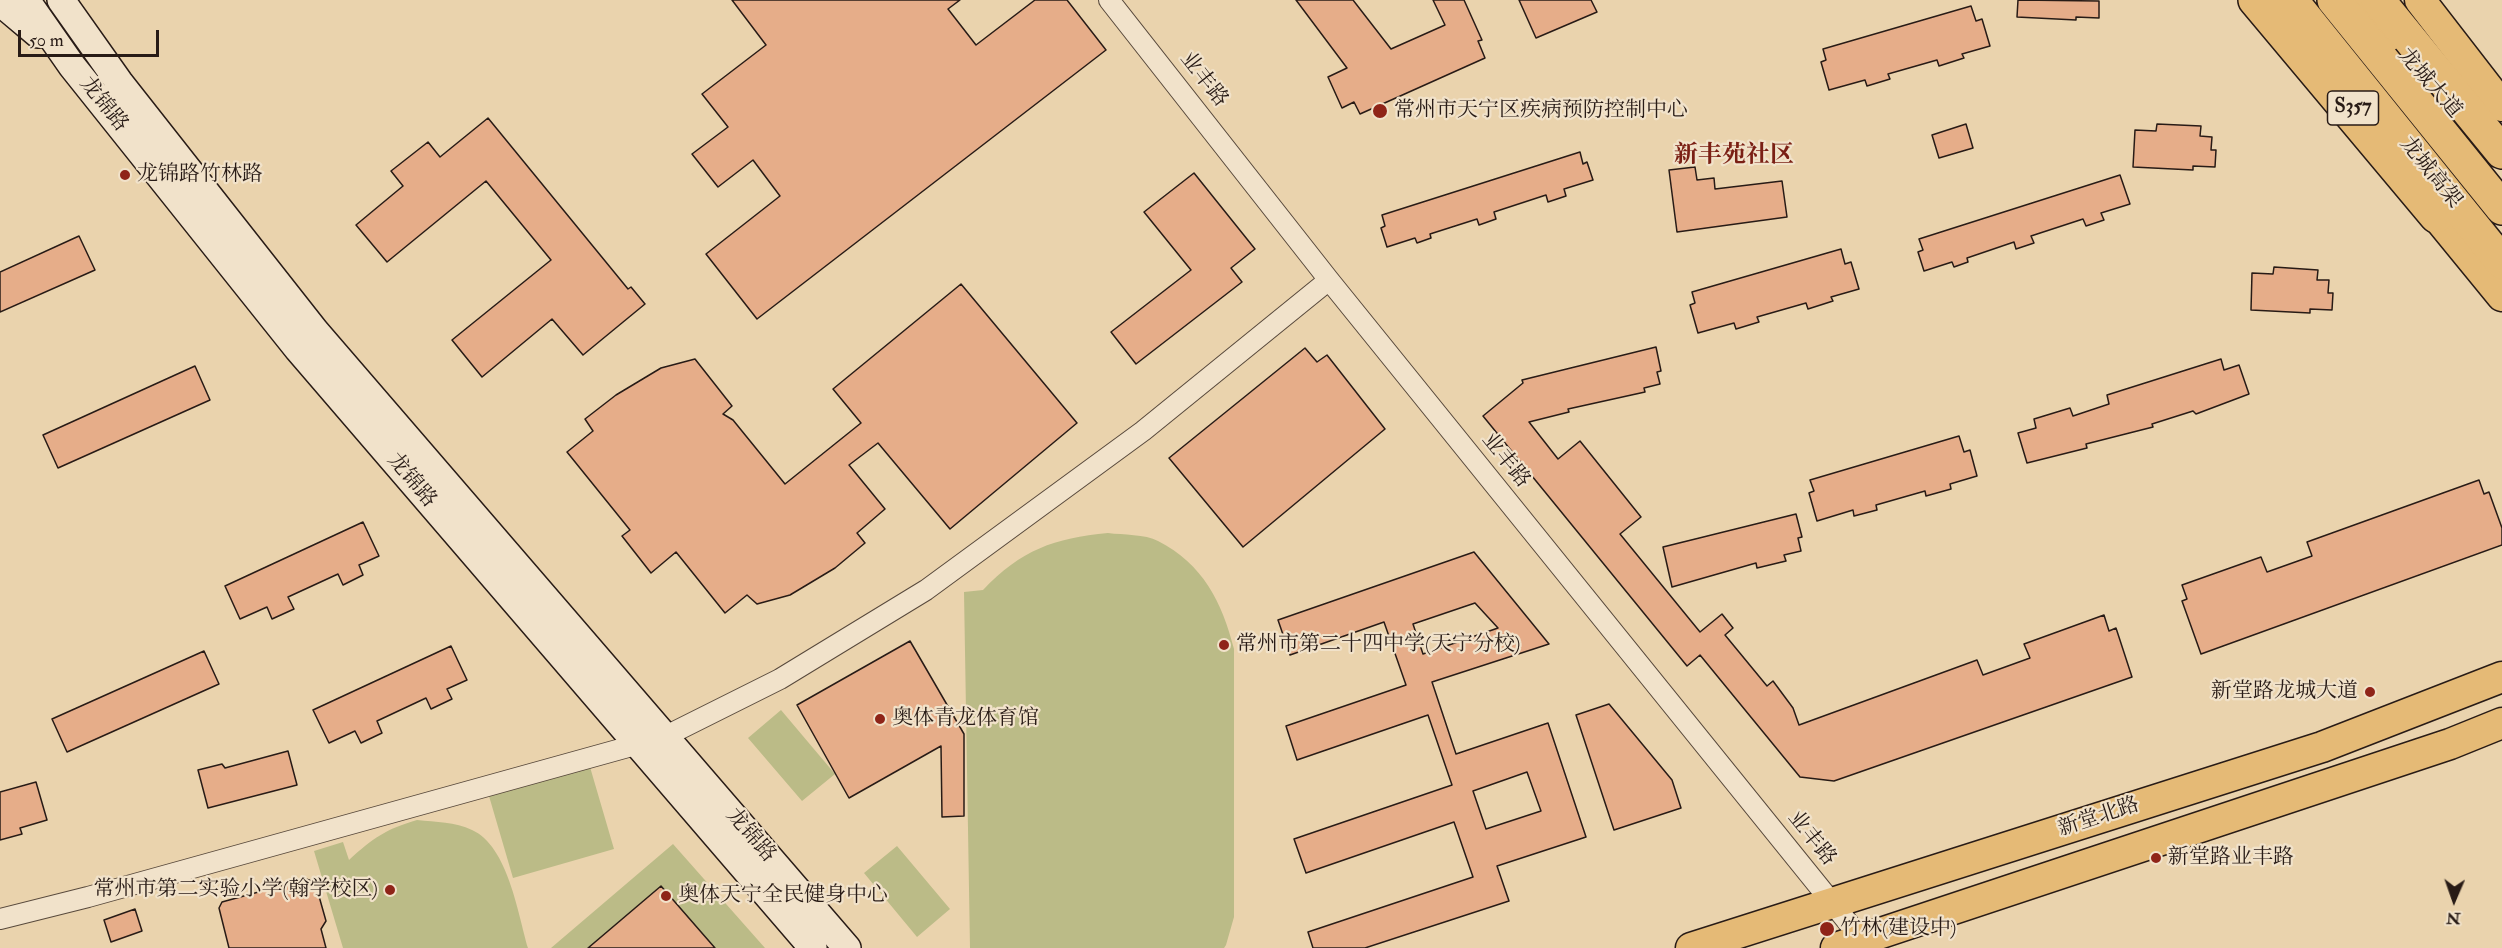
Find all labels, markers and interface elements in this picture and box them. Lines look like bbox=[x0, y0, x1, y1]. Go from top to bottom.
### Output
scale bar bbox=[21, 18, 162, 56]
text: 50 m bbox=[29, 29, 64, 52]
street label: 龙城大道 bbox=[2392, 44, 2466, 124]
street label: 业丰路 bbox=[1174, 47, 1232, 113]
street label: 龙锦路 bbox=[73, 73, 133, 137]
road number: S357 bbox=[2328, 91, 2378, 125]
place label: 常州市天宁区疾病预防控制中心 bbox=[1394, 98, 1688, 124]
marker: 常州市天宁区疾病预防控制中心 bbox=[1371, 102, 1389, 120]
street label: 龙城高架 bbox=[2394, 132, 2466, 214]
district label: 新丰苑社区 bbox=[1674, 143, 1794, 171]
place label: 龙锦路竹林路 bbox=[137, 162, 263, 188]
marker: 龙锦路竹林路 bbox=[118, 168, 132, 182]
street label: 业丰路 bbox=[1475, 429, 1535, 493]
street label: 龙锦路 bbox=[381, 449, 441, 513]
place label: 常州市第二十四中学(天宁分校) bbox=[1236, 632, 1520, 658]
marker: 常州市第二十四中学(天宁分校) bbox=[1217, 638, 1231, 652]
place label: 新堂路龙城大道 bbox=[2211, 679, 2358, 705]
marker: 新堂路龙城大道 bbox=[2363, 685, 2377, 699]
place label: 奥体青龙体育馆 bbox=[892, 706, 1039, 732]
marker: 奥体青龙体育馆 bbox=[873, 712, 887, 726]
street label: 新堂北路 bbox=[2055, 793, 2143, 843]
street label: 龙锦路 bbox=[720, 804, 780, 868]
street label: 业丰路 bbox=[1781, 807, 1841, 871]
place label: 新堂路业丰路 bbox=[2168, 845, 2294, 871]
marker: 新堂路业丰路 bbox=[2149, 851, 2163, 865]
north arrow bbox=[2424, 870, 2484, 930]
place label: 常州市第二实验小学(翰学校区) bbox=[94, 877, 378, 903]
marker: 常州市第二实验小学(翰学校区) bbox=[383, 883, 397, 897]
place label: 奥体天宁全民健身中心 bbox=[678, 883, 888, 909]
marker: 奥体天宁全民健身中心 bbox=[659, 889, 673, 903]
text: N bbox=[2446, 908, 2461, 928]
place label: 竹林(建设中) bbox=[1840, 916, 1956, 942]
marker: 竹林(建设中) bbox=[1818, 920, 1836, 938]

